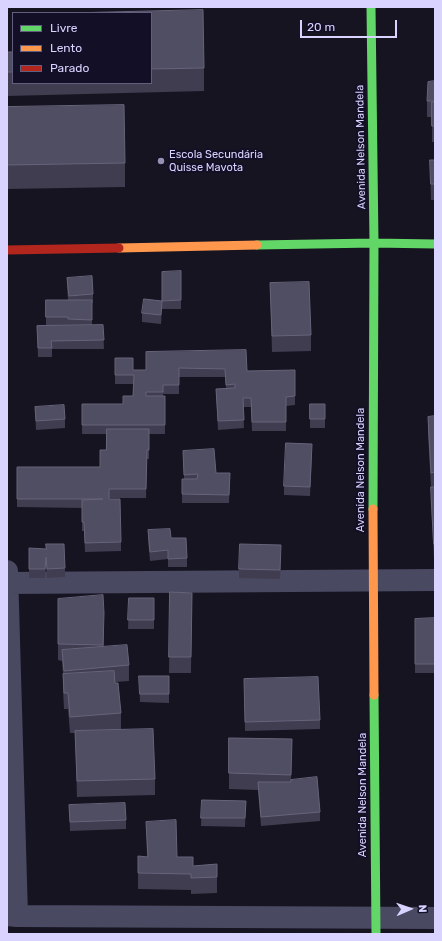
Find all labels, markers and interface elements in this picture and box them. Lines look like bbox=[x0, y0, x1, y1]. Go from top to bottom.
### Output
legend bbox=[12, 12, 152, 84]
scale bar bbox=[302, 12, 399, 38]
text: 20 m bbox=[307, 20, 335, 34]
text: Livre bbox=[50, 21, 77, 35]
text: Lento bbox=[50, 41, 82, 55]
text: Parado bbox=[50, 61, 89, 75]
street label: Avenida Nelson Mandela bbox=[353, 85, 369, 209]
place label: Escola Secundária Quisse Mavota bbox=[169, 148, 263, 174]
marker: Escola Secundária Quisse Mavota bbox=[156, 156, 166, 166]
street label: Avenida Nelson Mandela bbox=[354, 408, 368, 532]
street label: Avenida Nelson Mandela bbox=[356, 733, 370, 857]
north arrow bbox=[390, 889, 430, 929]
text: N bbox=[416, 904, 429, 913]

